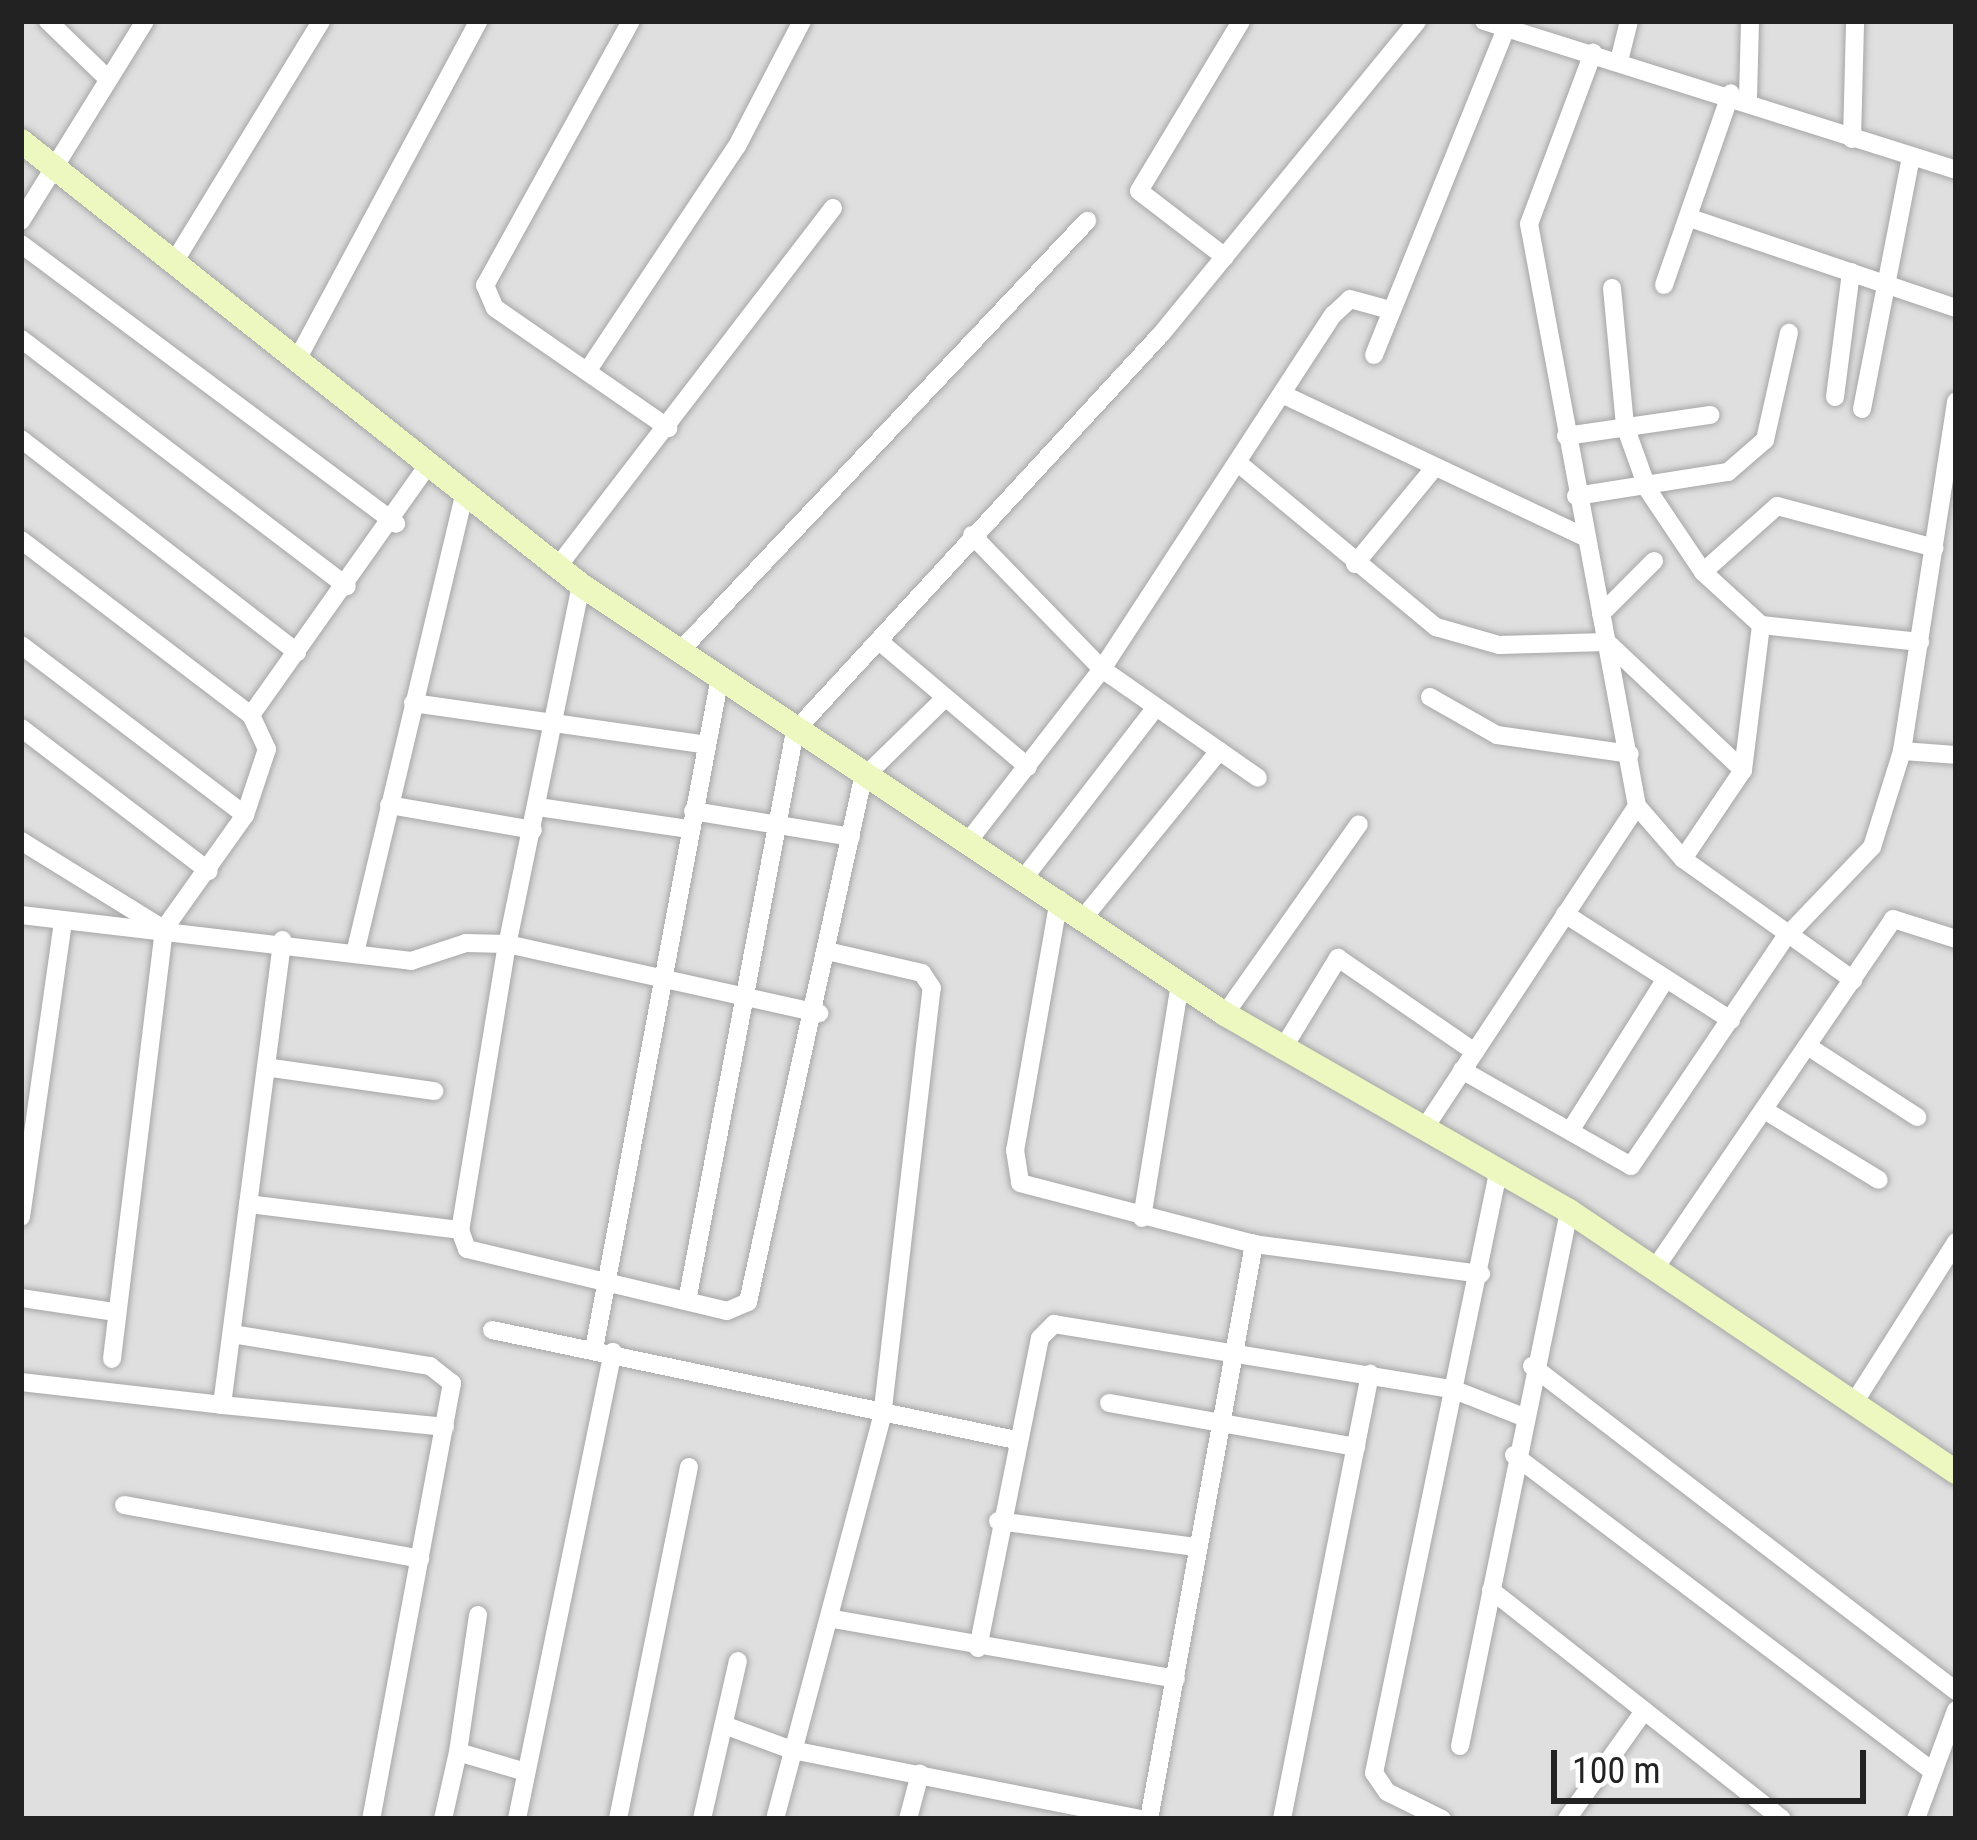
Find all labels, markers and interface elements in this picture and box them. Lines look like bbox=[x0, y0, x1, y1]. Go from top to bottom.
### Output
scale bar bbox=[1557, 1726, 1872, 1800]
text: 100 m bbox=[1572, 1750, 1661, 1792]

